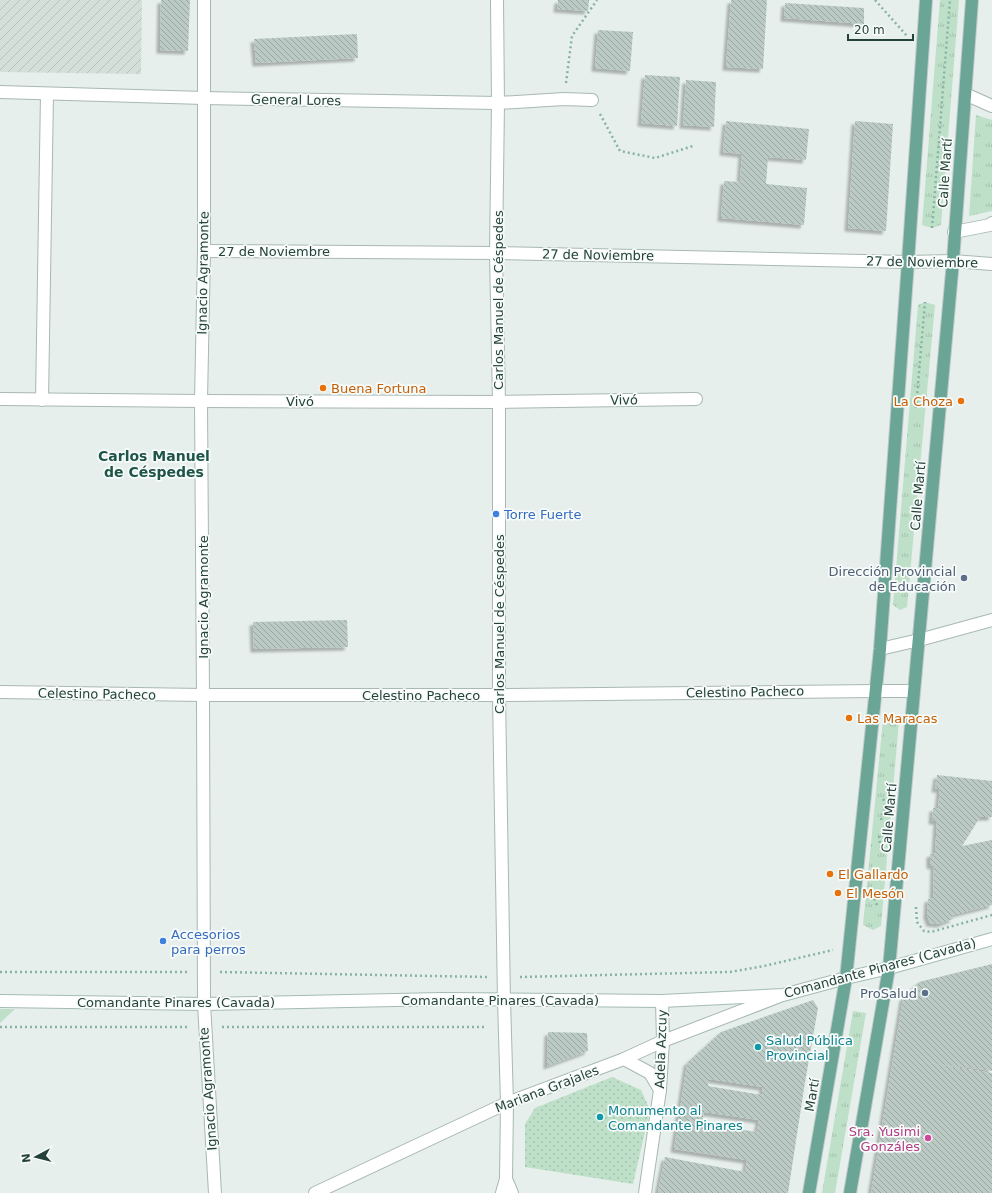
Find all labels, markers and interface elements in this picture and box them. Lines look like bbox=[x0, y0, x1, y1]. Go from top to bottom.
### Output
scale bar bbox=[848, 16, 913, 42]
text: 20 m bbox=[854, 23, 885, 37]
street label: General Lores bbox=[251, 92, 341, 108]
street label: Calle Martí bbox=[935, 137, 955, 208]
street label: Carlos Manuel de Céspedes bbox=[491, 210, 506, 390]
street label: Ignacio Agramonte bbox=[194, 211, 212, 335]
street label: 27 de Noviembre bbox=[218, 244, 330, 259]
street label: 27 de Noviembre bbox=[542, 247, 654, 263]
street label: 27 de Noviembre bbox=[866, 254, 978, 270]
place label: Buena Fortuna bbox=[331, 381, 426, 396]
marker: Buena Fortuna bbox=[318, 383, 328, 393]
street label: Vivó bbox=[610, 392, 638, 408]
street label: Vivó bbox=[286, 394, 314, 409]
place label: La Choza bbox=[894, 394, 953, 409]
marker: La Choza bbox=[956, 396, 966, 406]
district label: Carlos Manuel de Céspedes bbox=[98, 448, 210, 480]
street label: Calle Martí bbox=[907, 460, 929, 531]
place label: Torre Fuerte bbox=[503, 507, 581, 522]
marker: Torre Fuerte bbox=[491, 509, 501, 519]
street label: Carlos Manuel de Céspedes bbox=[492, 534, 507, 714]
street label: Ignacio Agramonte bbox=[196, 535, 211, 659]
place label: Dirección Provincial de Educación bbox=[829, 564, 956, 594]
marker: Dirección Provincial de Educación bbox=[959, 573, 969, 583]
street label: Celestino Pacheco bbox=[686, 683, 804, 701]
street label: Celestino Pacheco bbox=[38, 685, 156, 703]
street label: Celestino Pacheco bbox=[362, 688, 480, 703]
place label: Las Maracas bbox=[857, 711, 938, 726]
marker: Las Maracas bbox=[844, 713, 854, 723]
street label: Calle Martí bbox=[878, 782, 900, 853]
place label: El Gallardo bbox=[838, 867, 909, 882]
marker: El Gallardo bbox=[825, 869, 835, 879]
place label: El Mesón bbox=[846, 886, 904, 901]
marker: El Mesón bbox=[833, 888, 843, 898]
place label: Accesorios para perros bbox=[171, 927, 246, 957]
street label: Comandante Pinares (Cavada) bbox=[782, 935, 978, 1001]
marker: Accesorios para perros bbox=[158, 936, 168, 946]
place label: ProSalud bbox=[860, 986, 917, 1001]
marker: ProSalud bbox=[920, 988, 930, 998]
street label: Comandante Pinares (Cavada) bbox=[401, 993, 599, 1008]
street label: Comandante Pinares (Cavada) bbox=[77, 995, 275, 1010]
street label: Adela Azcuy bbox=[652, 1009, 670, 1089]
street label: Ignacio Agramonte bbox=[196, 1027, 220, 1151]
place label: Salud Pública Provincial bbox=[766, 1033, 853, 1063]
marker: Salud Pública Provincial bbox=[753, 1042, 763, 1052]
street label: Mariana Grajales bbox=[493, 1062, 601, 1116]
street label: Martí bbox=[802, 1077, 822, 1113]
place label: Monumento al Comandante Pinares bbox=[608, 1103, 743, 1133]
marker: Monumento al Comandante Pinares bbox=[595, 1112, 605, 1122]
place label: Sra. Yusimi Gonzáles bbox=[849, 1124, 920, 1154]
marker: Sra. Yusimi Gonzáles bbox=[923, 1133, 933, 1143]
north arrow bbox=[16, 1137, 56, 1177]
text: N bbox=[20, 1153, 34, 1164]

